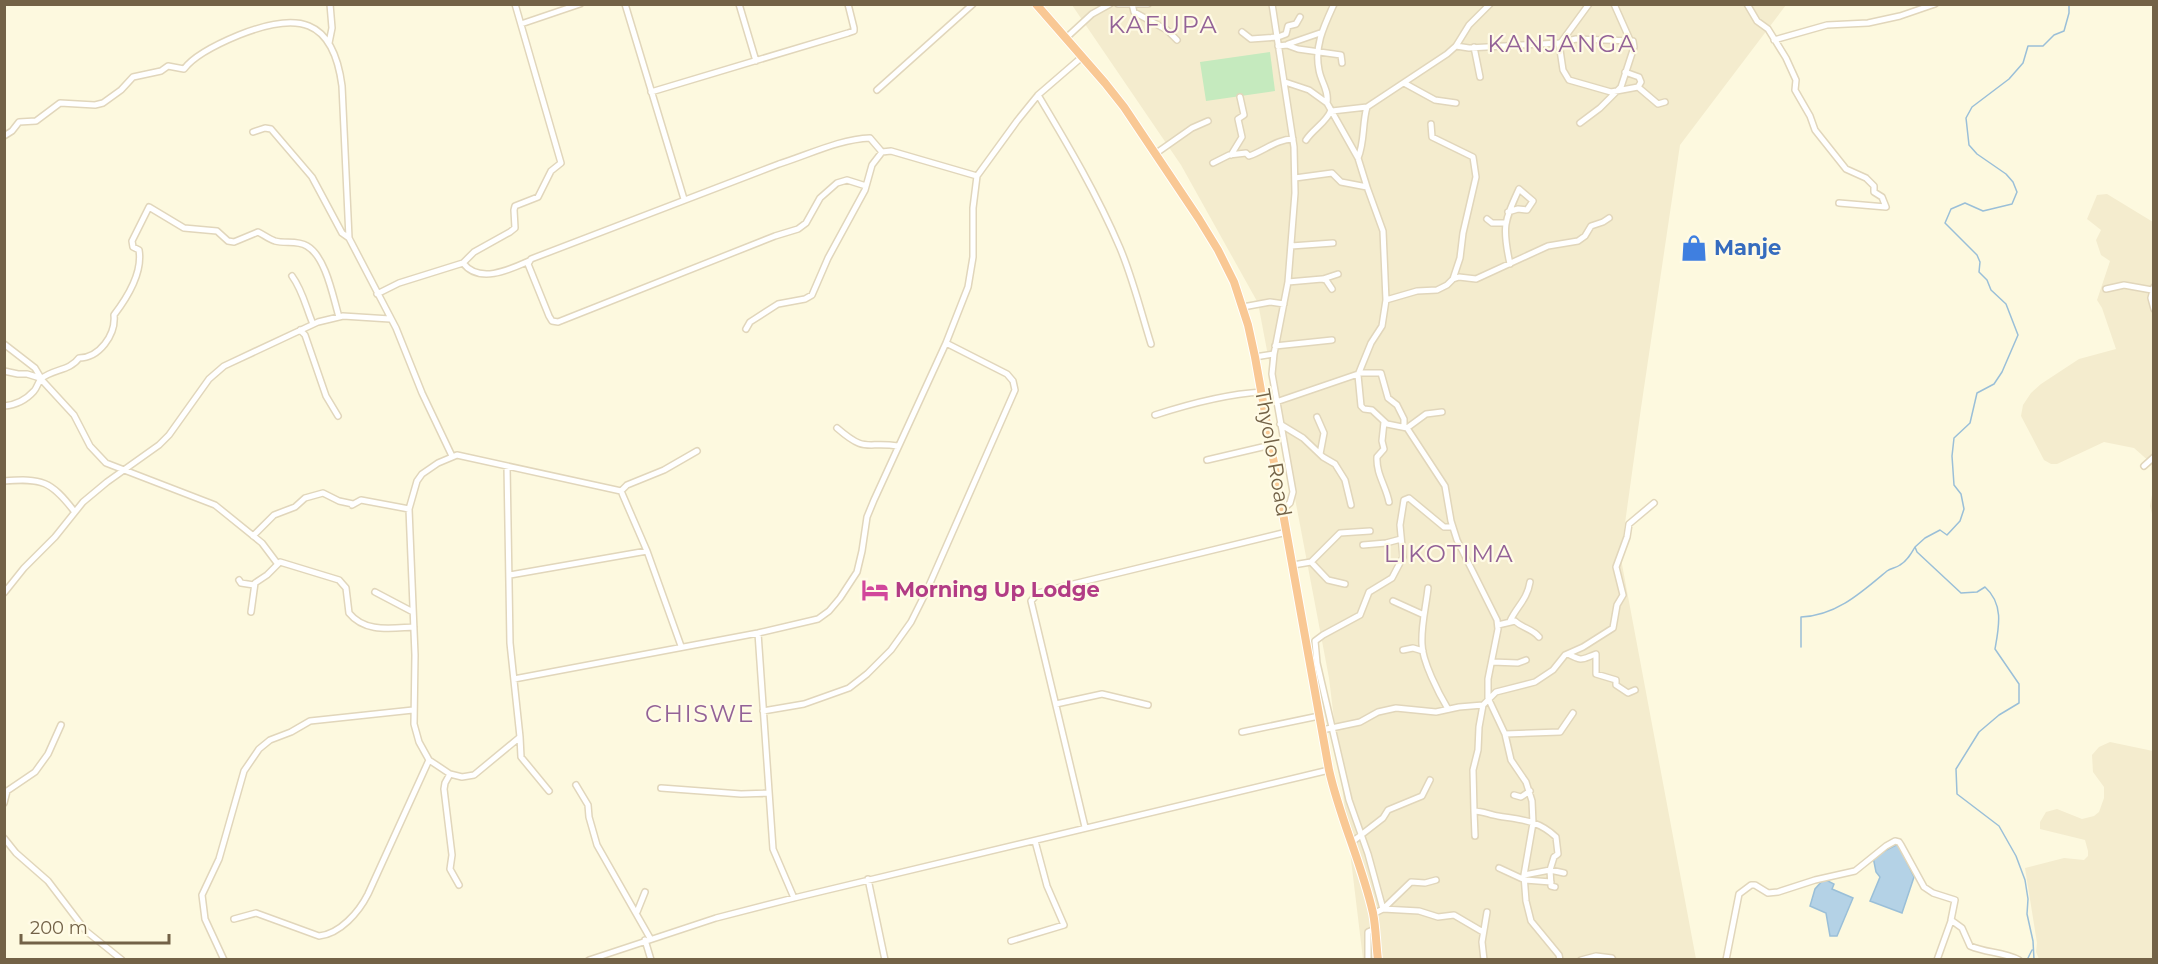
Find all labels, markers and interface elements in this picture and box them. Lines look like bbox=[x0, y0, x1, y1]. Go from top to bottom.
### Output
district label: KAFUPA bbox=[1108, 10, 1218, 39]
district label: KANJANGA bbox=[1487, 29, 1637, 58]
shop icon: Manje bbox=[1679, 233, 1709, 263]
place label: Manje bbox=[1714, 235, 1781, 260]
street label: Thyolo Road bbox=[1250, 387, 1297, 519]
district label: LIKOTIMA bbox=[1384, 539, 1514, 568]
hotel icon: Morning Up Lodge bbox=[860, 575, 890, 605]
place label: Morning Up Lodge bbox=[895, 577, 1100, 602]
district label: CHISWE bbox=[645, 699, 755, 728]
scale bar bbox=[21, 907, 170, 945]
text: 200 m bbox=[30, 917, 88, 939]

